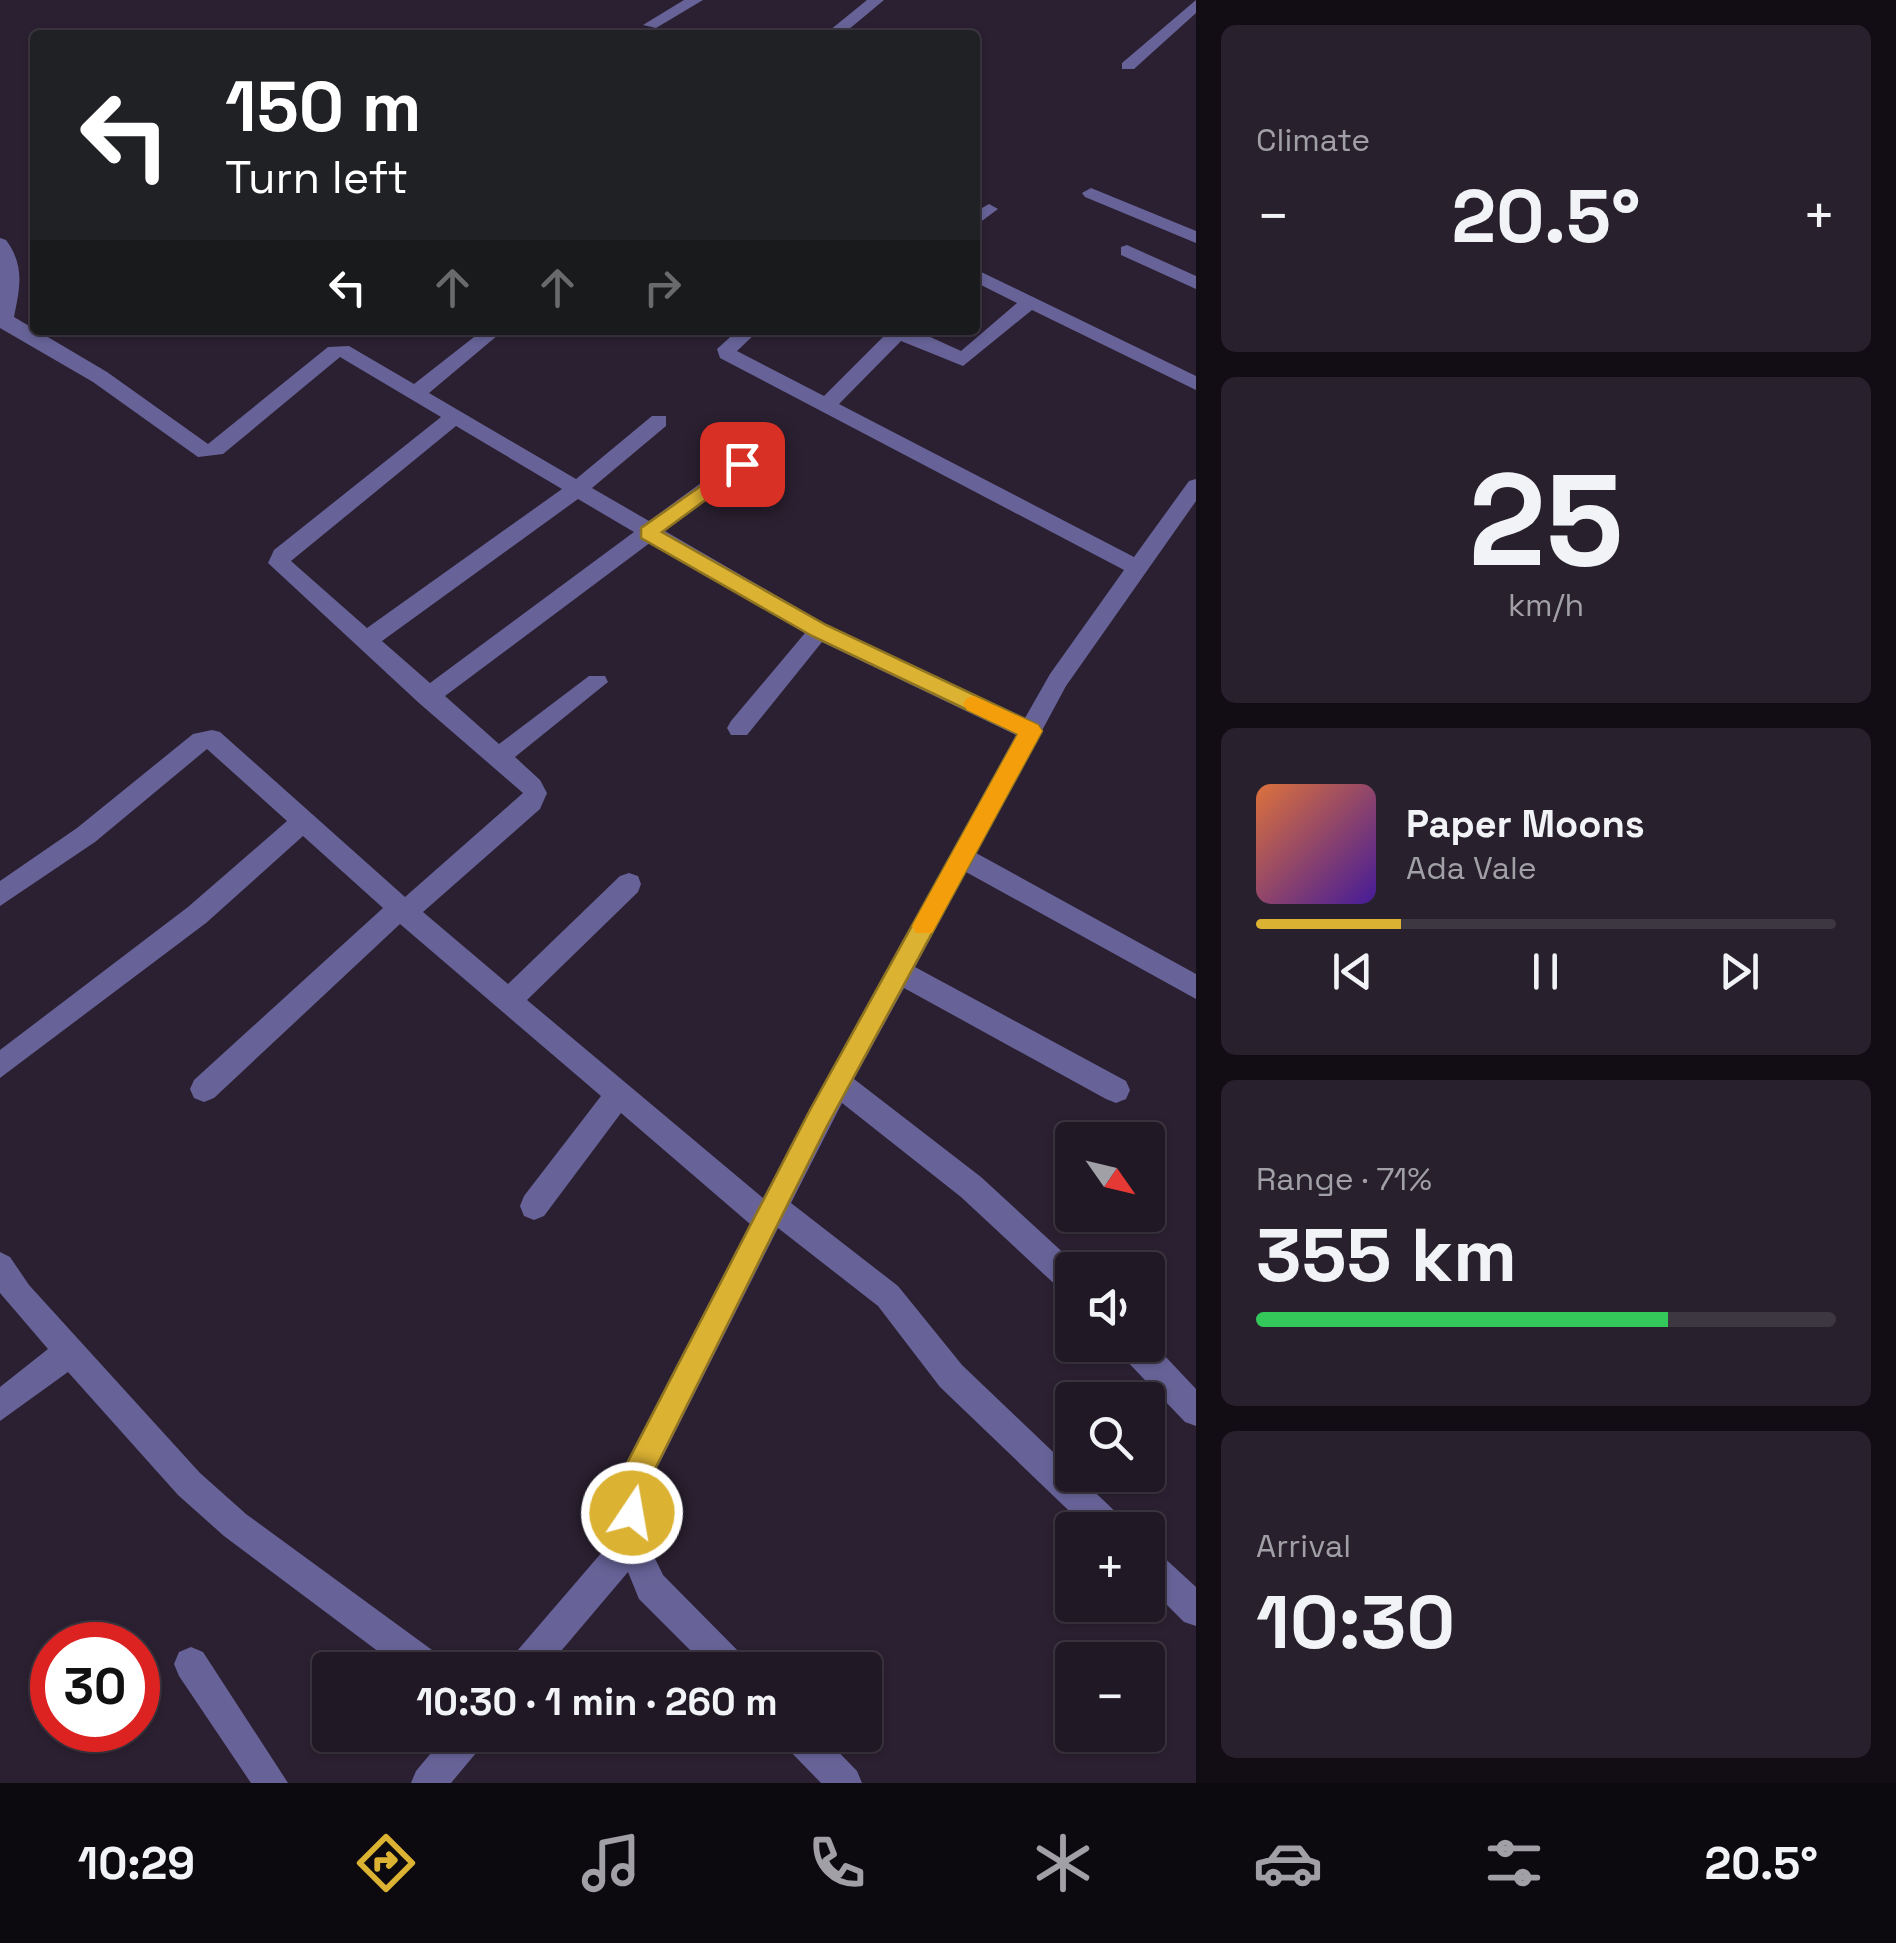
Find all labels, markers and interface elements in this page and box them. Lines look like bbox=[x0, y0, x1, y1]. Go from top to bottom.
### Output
text: 150 m bbox=[225, 62, 422, 151]
icon: left bbox=[60, 70, 190, 200]
text: Climate bbox=[1256, 120, 1370, 160]
text: Turn left bbox=[225, 149, 408, 206]
text: 20.5° bbox=[1451, 168, 1641, 264]
text: − bbox=[1256, 181, 1290, 251]
text: + bbox=[1802, 181, 1836, 251]
icon: left bbox=[320, 260, 375, 315]
icon: ahead bbox=[425, 260, 480, 315]
icon: ahead bbox=[530, 260, 585, 315]
icon: right bbox=[635, 260, 690, 315]
pin bbox=[700, 422, 785, 507]
icon: arrive bbox=[715, 437, 770, 492]
text: 25 bbox=[1468, 437, 1624, 603]
text: km/h bbox=[1508, 585, 1584, 625]
text: Paper Moons bbox=[1406, 800, 1645, 848]
text: Ada Vale bbox=[1406, 848, 1537, 888]
icon: previous bbox=[1325, 944, 1380, 999]
icon: pause bbox=[1518, 944, 1573, 999]
icon: next bbox=[1712, 944, 1767, 999]
north arrow bbox=[1055, 1122, 1165, 1232]
map controls bbox=[1055, 1122, 1165, 1752]
text: Range · 71% bbox=[1256, 1159, 1432, 1199]
text: 355 km bbox=[1256, 1207, 1517, 1303]
button: sound bbox=[1055, 1252, 1165, 1362]
button: search bbox=[1055, 1382, 1165, 1492]
position arrow bbox=[580, 1461, 684, 1565]
button: + bbox=[1055, 1512, 1165, 1622]
text: Arrival bbox=[1256, 1526, 1351, 1566]
text: 10:30 bbox=[1256, 1574, 1455, 1670]
speed limit sign: 30 bbox=[30, 1622, 160, 1752]
button: − bbox=[1055, 1642, 1165, 1752]
text: 10:30 · 1 min · 260 m bbox=[416, 1678, 778, 1726]
icon: directions bbox=[351, 1828, 421, 1898]
icon: music bbox=[576, 1828, 646, 1898]
icon: phone bbox=[802, 1828, 872, 1898]
icon: climate bbox=[1028, 1828, 1098, 1898]
icon: car bbox=[1253, 1828, 1323, 1898]
icon: filters bbox=[1479, 1828, 1549, 1898]
text: 10:29 bbox=[78, 1835, 195, 1892]
text: 20.5° bbox=[1705, 1835, 1818, 1892]

